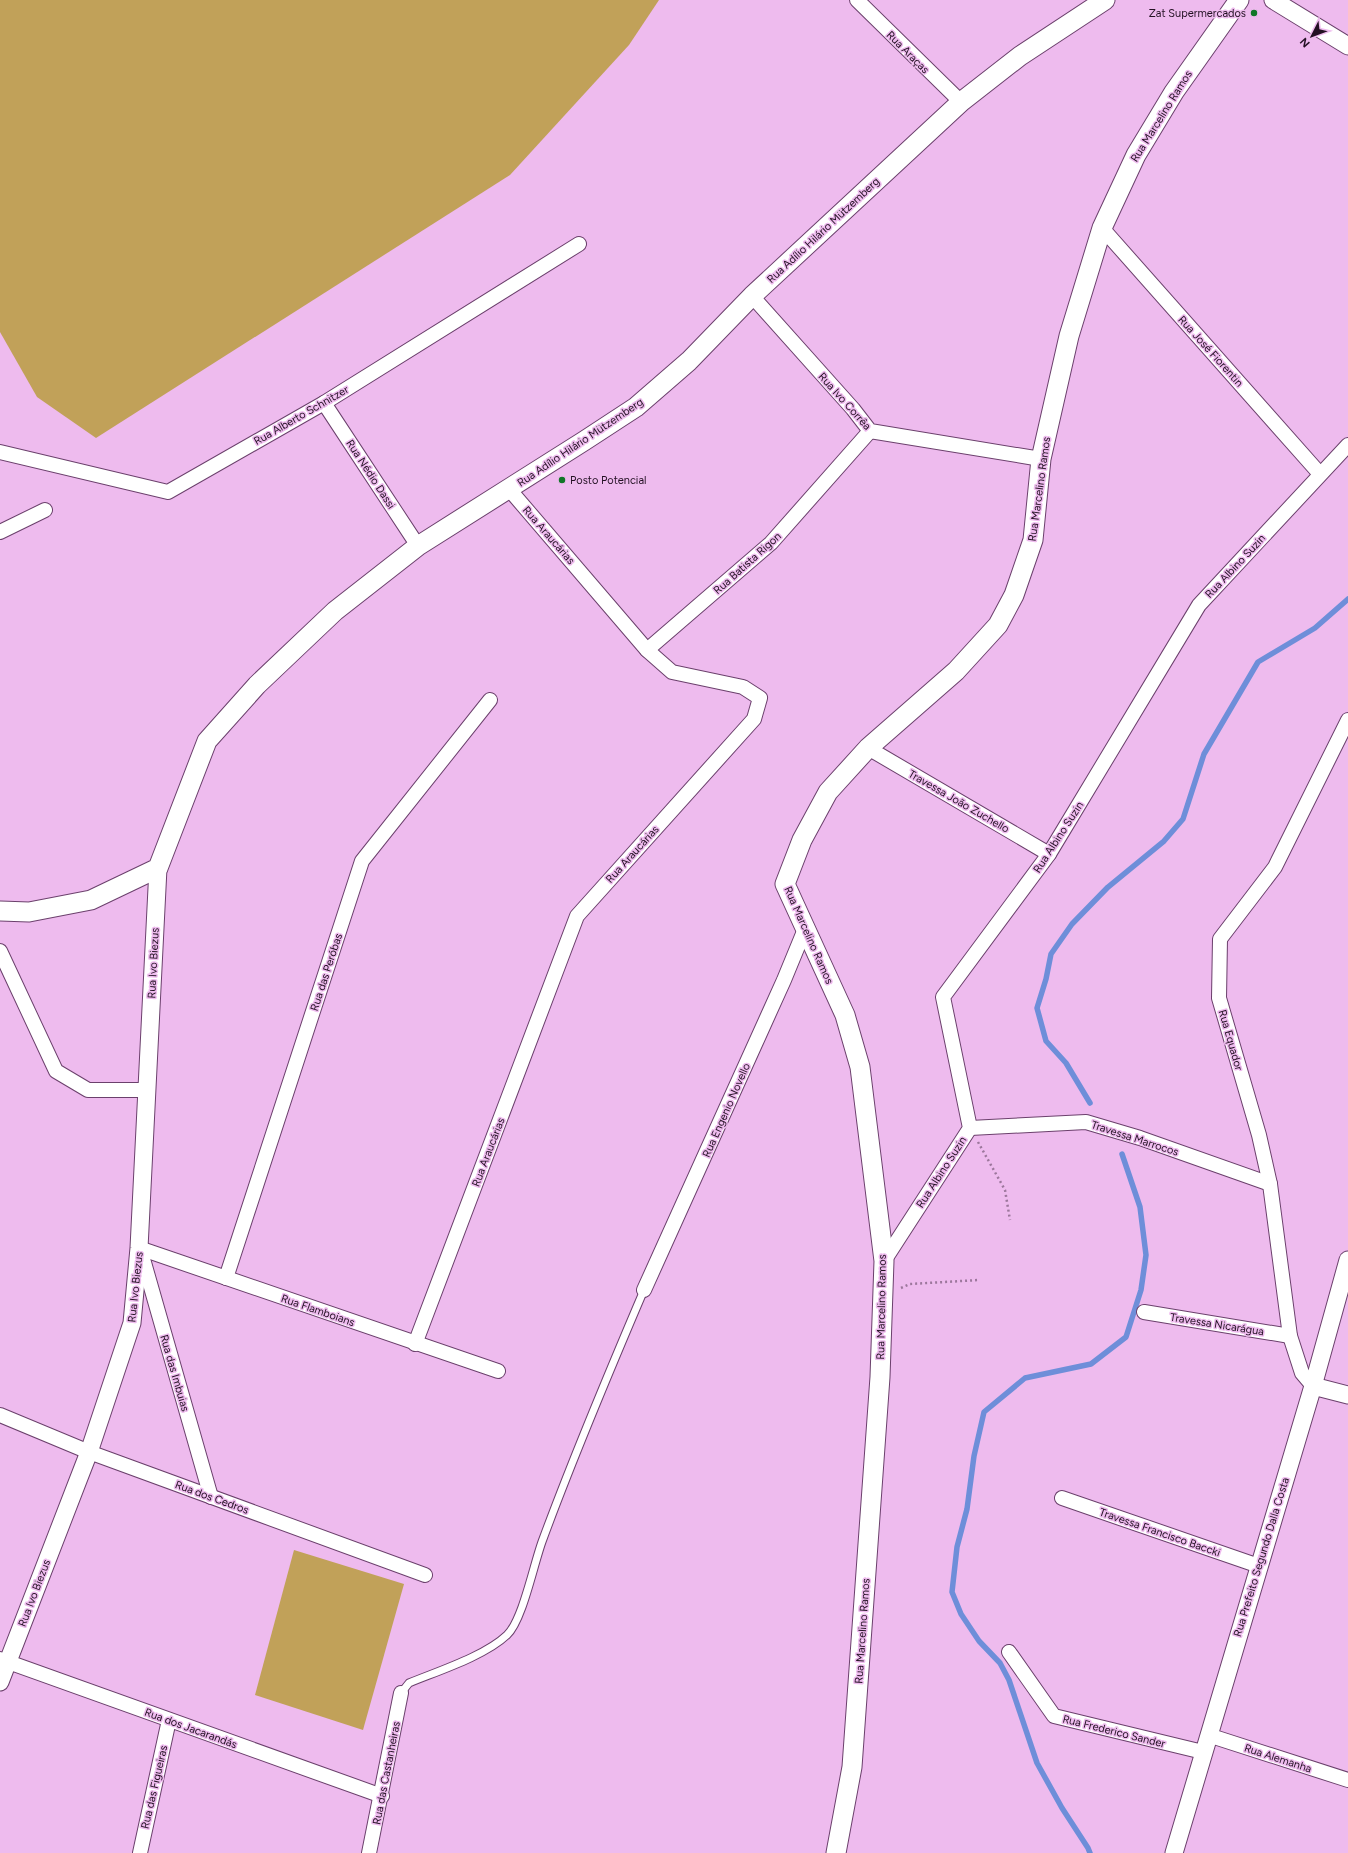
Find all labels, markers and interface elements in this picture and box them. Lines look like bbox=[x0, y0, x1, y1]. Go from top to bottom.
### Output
place label: Zat Supermercados bbox=[1149, 7, 1246, 20]
marker: Zat Supermercados bbox=[1249, 8, 1259, 18]
north arrow bbox=[1292, 16, 1332, 56]
street label: Rua Araças bbox=[884, 28, 932, 76]
text: N bbox=[1297, 35, 1313, 50]
street label: Rua Marcelino Ramos bbox=[1128, 68, 1195, 164]
street label: Rua Adílio Hilário Mützemberg bbox=[764, 175, 882, 286]
street label: Rua José Fiorentin bbox=[1175, 313, 1246, 389]
street label: Rua Ivo Corrêa bbox=[816, 370, 874, 433]
street label: Rua Alberto Schnitzer bbox=[251, 383, 351, 448]
street label: Rua Adílio Hilário Mützemberg bbox=[515, 395, 646, 489]
street label: Rua Marcelino Ramos bbox=[1026, 436, 1053, 542]
street label: Rua Nédio Dassi bbox=[343, 437, 398, 511]
place label: Posto Potencial bbox=[570, 474, 646, 487]
marker: Posto Potencial bbox=[557, 475, 567, 485]
street label: Rua Araucárias bbox=[520, 504, 577, 567]
street label: Rua Batista Rigon bbox=[711, 530, 784, 597]
street label: Rua Albino Suzin bbox=[1203, 532, 1268, 601]
street label: Travessa João Zuchello bbox=[906, 767, 1011, 836]
street label: Rua Albino Suzin bbox=[1031, 799, 1086, 875]
street label: Rua Araucárias bbox=[603, 823, 662, 886]
street label: Rua Marcelino Ramos bbox=[781, 884, 836, 986]
street label: Rua Ivo Biezus bbox=[145, 927, 162, 999]
street label: Rua das Peróbas bbox=[308, 932, 345, 1013]
street label: Rua Equador bbox=[1216, 1008, 1245, 1072]
street label: Rua Engenio Novello bbox=[700, 1061, 753, 1159]
street label: Rua Araucárias bbox=[469, 1116, 508, 1189]
street label: Travessa Marrocos bbox=[1089, 1118, 1180, 1159]
street label: Rua Albino Suzin bbox=[914, 1134, 969, 1210]
street label: Rua Ivo Biezus bbox=[125, 1251, 146, 1323]
street label: Rua Marcelino Ramos bbox=[874, 1254, 889, 1360]
street label: Rua Flamboians bbox=[279, 1292, 356, 1329]
street label: Travessa Nicarágua bbox=[1169, 1311, 1265, 1338]
street label: Rua das Imbuias bbox=[157, 1333, 192, 1413]
street label: Rua Prefeito Segundo Dalla Costa bbox=[1231, 1476, 1292, 1638]
street label: Rua dos Cedros bbox=[173, 1478, 251, 1517]
street label: Travessa Francisco Baccki bbox=[1098, 1506, 1222, 1559]
street label: Rua Ivo Biezus bbox=[16, 1558, 53, 1629]
street label: Rua Marcelino Ramos bbox=[852, 1578, 873, 1684]
street label: Rua dos Jacarandás bbox=[143, 1706, 239, 1751]
street label: Rua Frederico Sander bbox=[1061, 1712, 1167, 1751]
street label: Rua das Castanheiras bbox=[370, 1720, 403, 1826]
street label: Rua Alemanha bbox=[1243, 1741, 1313, 1775]
street label: Rua das Figueiras bbox=[139, 1744, 170, 1830]

